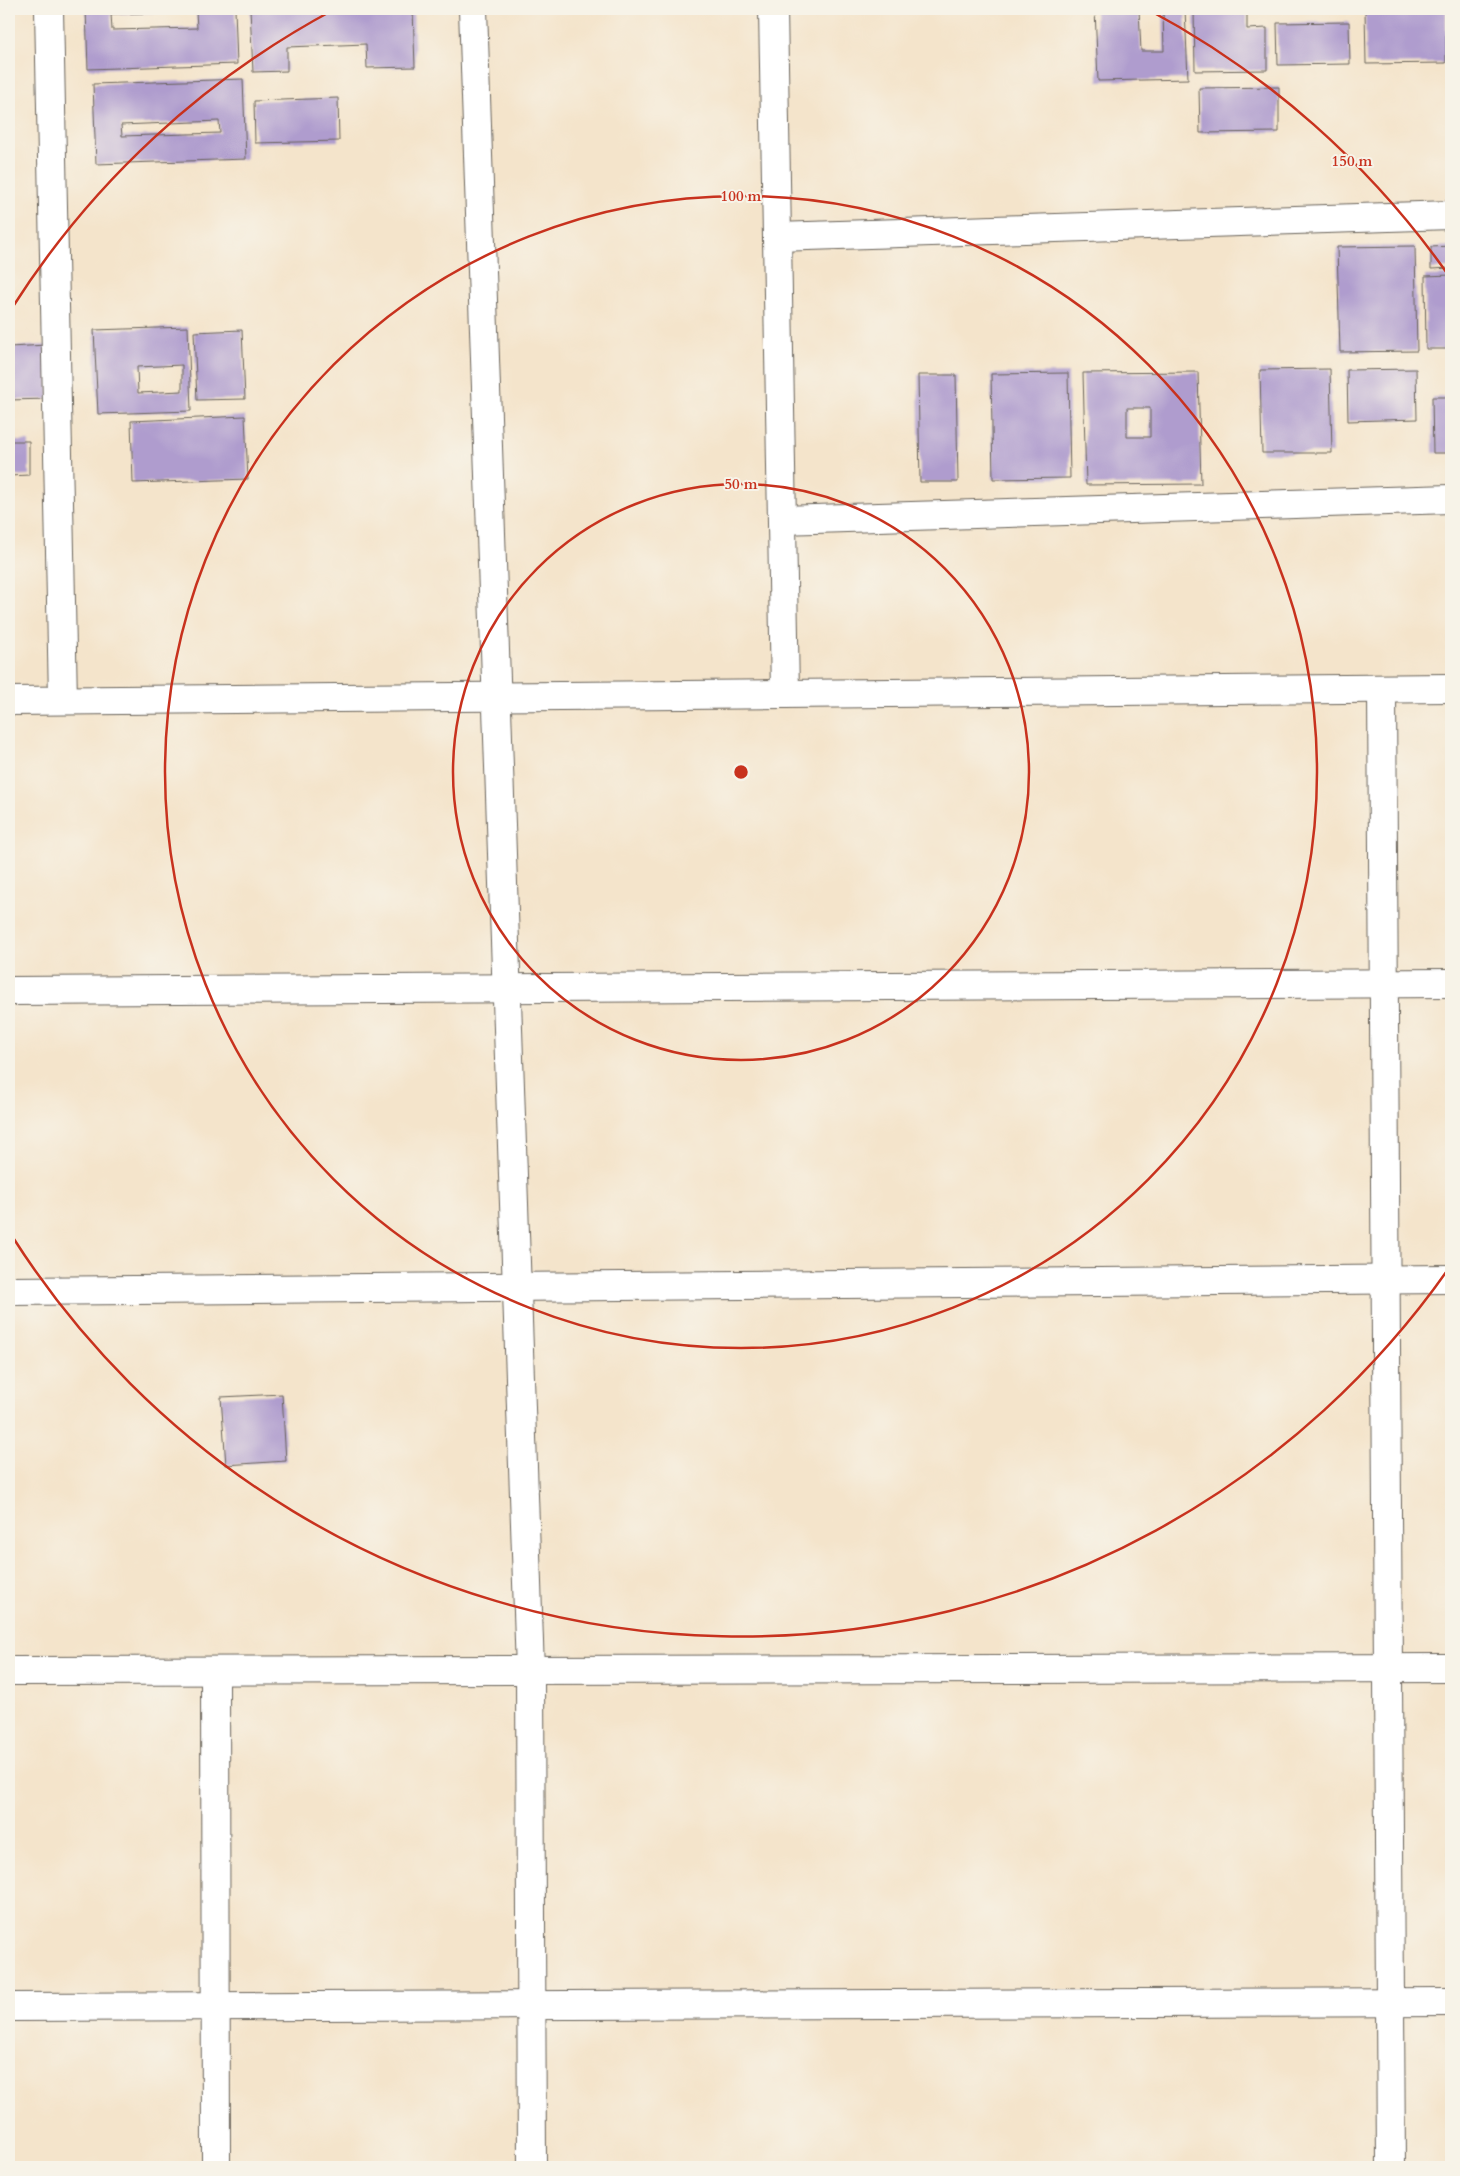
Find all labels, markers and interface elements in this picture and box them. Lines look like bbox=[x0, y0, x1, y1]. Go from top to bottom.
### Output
text: 150 m bbox=[1332, 151, 1373, 171]
text: 100 m bbox=[721, 186, 762, 206]
text: 50 m bbox=[724, 474, 758, 494]
centre of rings bbox=[732, 763, 750, 781]

